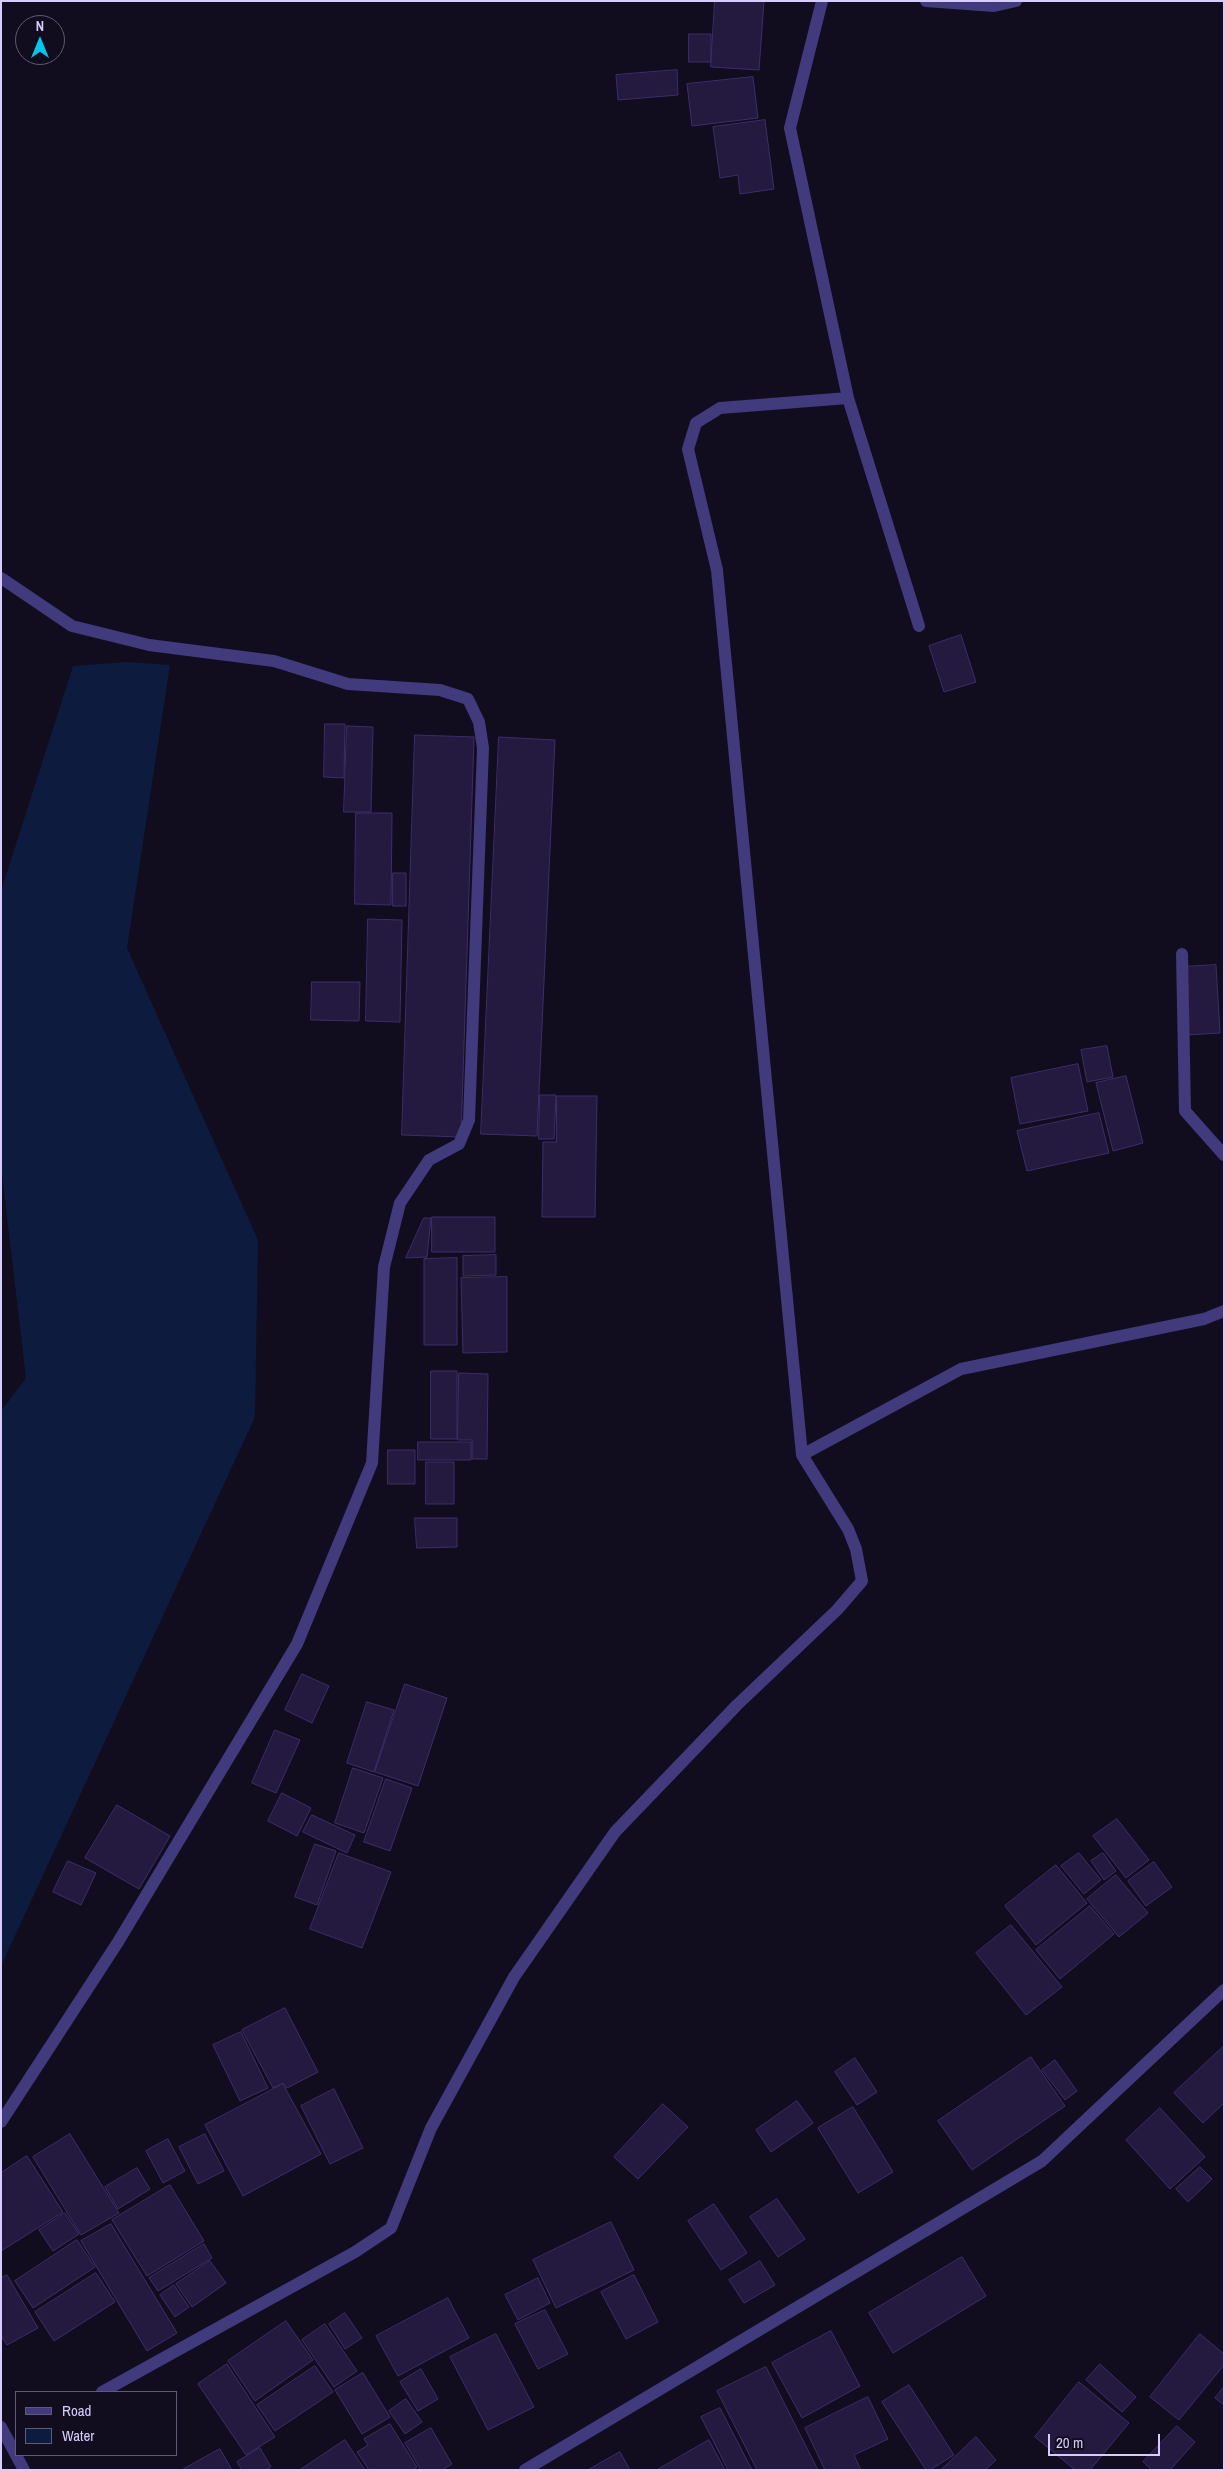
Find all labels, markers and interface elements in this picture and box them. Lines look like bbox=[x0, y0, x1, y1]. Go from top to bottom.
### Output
north arrow bbox=[15, 15, 65, 65]
text: N bbox=[36, 17, 44, 35]
legend bbox=[15, 2391, 178, 2456]
text: Road bbox=[62, 2400, 91, 2421]
scale bar bbox=[1050, 2424, 1162, 2456]
text: Water bbox=[62, 2425, 94, 2446]
text: 20 m bbox=[1056, 2432, 1083, 2453]

